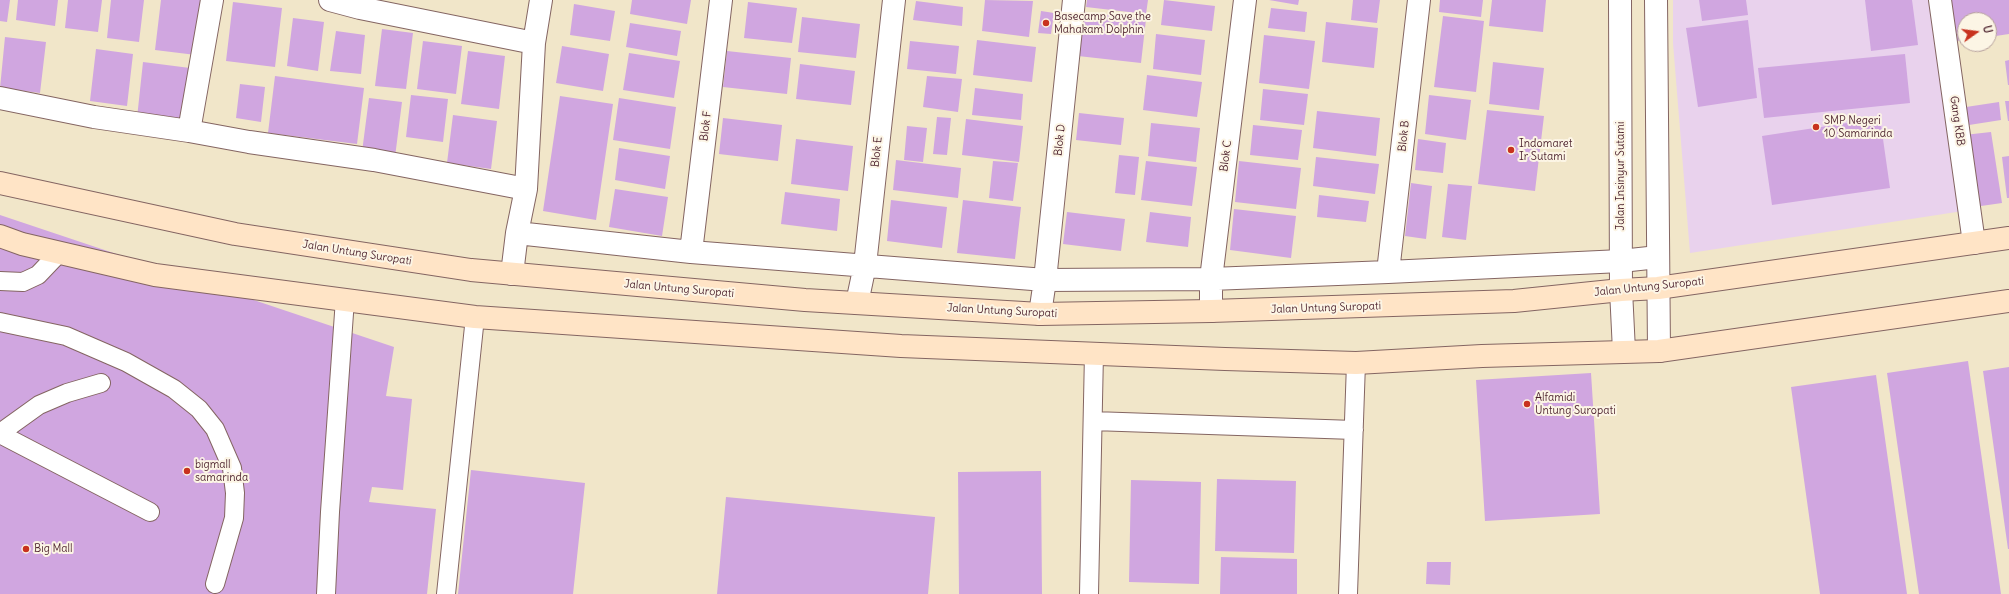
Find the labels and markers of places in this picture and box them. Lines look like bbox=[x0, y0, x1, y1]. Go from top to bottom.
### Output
place label: Basecamp Save the Mahakam Dolphin bbox=[1054, 10, 1151, 36]
marker: Basecamp Save the Mahakam Dolphin bbox=[1041, 18, 1051, 28]
place label: SMP Negeri 10 Samarinda bbox=[1824, 114, 1893, 140]
marker: SMP Negeri 10 Samarinda bbox=[1811, 122, 1821, 132]
place label: Indomaret Ir Sutami bbox=[1519, 137, 1572, 163]
marker: Indomaret Ir Sutami bbox=[1506, 145, 1516, 155]
place label: Alfamidi Untung Suropati bbox=[1535, 391, 1616, 417]
marker: Alfamidi Untung Suropati bbox=[1522, 399, 1532, 409]
place label: bigmall samarinda bbox=[195, 458, 248, 484]
marker: bigmall samarinda bbox=[182, 466, 192, 476]
place label: Big Mall bbox=[34, 542, 72, 556]
marker: Big Mall bbox=[21, 544, 31, 554]

